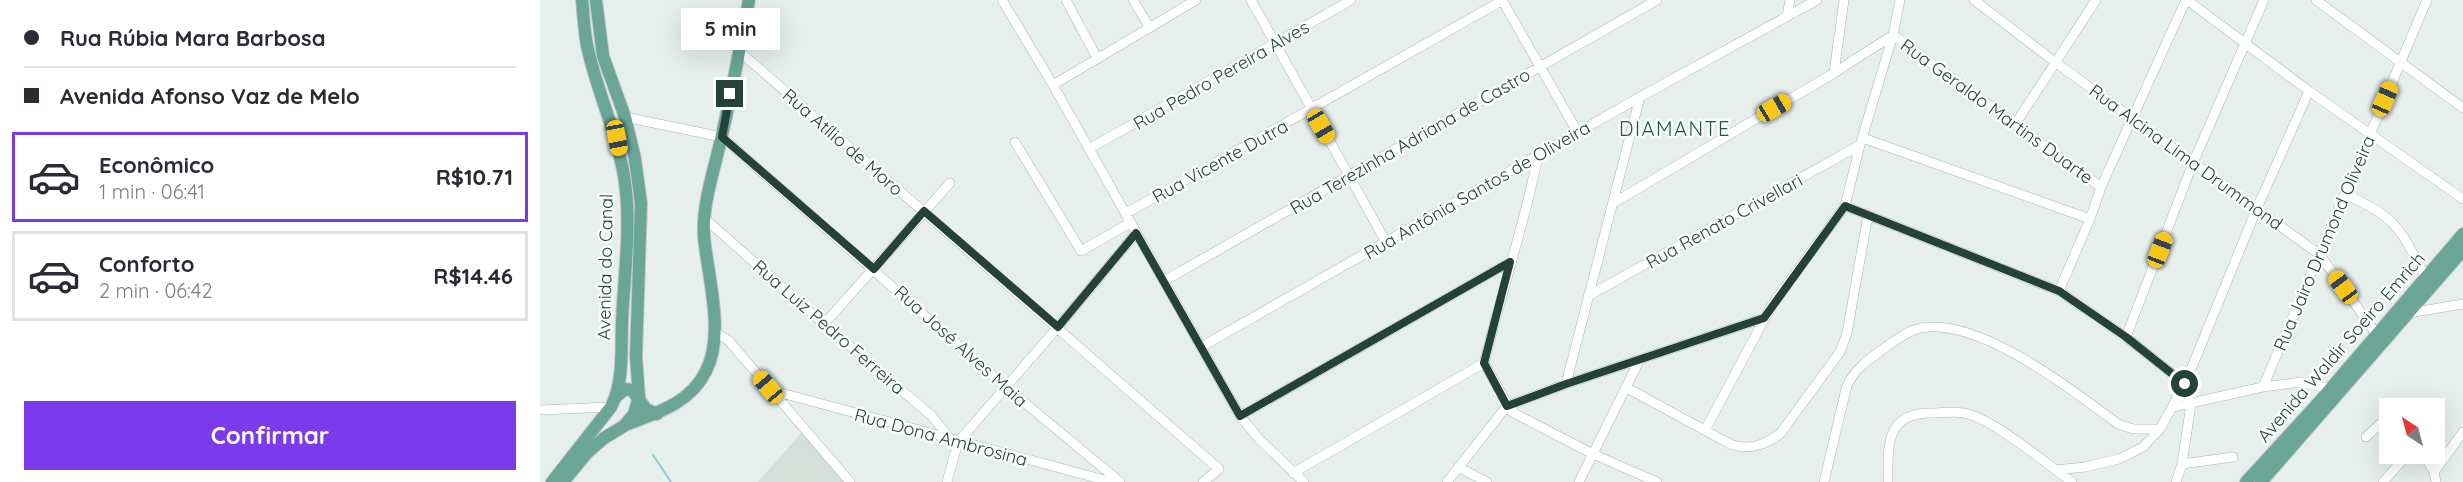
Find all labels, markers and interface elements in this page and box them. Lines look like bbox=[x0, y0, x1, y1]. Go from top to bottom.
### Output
callout: 5 min bbox=[680, 7, 780, 49]
street label: Rua Pedro Pereira Alves bbox=[1129, 15, 1313, 135]
text: 5 min bbox=[704, 16, 757, 41]
text: Rua Rúbia Mara Barbosa bbox=[60, 24, 326, 52]
street label: Rua Geraldo Martins Duarte bbox=[1896, 33, 2098, 189]
street label: Rua Terezinha Adriana de Castro bbox=[1286, 63, 1534, 219]
street label: Rua Alcina Lima Drummond bbox=[2085, 79, 2287, 235]
car bbox=[2369, 79, 2401, 119]
route end bbox=[716, 80, 743, 107]
text: Avenida Afonso Vaz de Melo bbox=[60, 82, 360, 110]
street label: Rua Atílio de Moro bbox=[778, 83, 908, 201]
car bbox=[1754, 91, 1794, 125]
car bbox=[1304, 106, 1338, 146]
street label: Rua Vicente Dutra bbox=[1148, 114, 1292, 208]
street label: Rua Antônia Santos de Oliveira bbox=[1360, 116, 1594, 264]
district label: DIAMANTE bbox=[1619, 116, 1731, 141]
car bbox=[605, 119, 629, 157]
street label: Rua Jairo Drumond Oliveira bbox=[2268, 132, 2380, 354]
icon: car bbox=[27, 150, 81, 204]
text: Econômico bbox=[99, 151, 214, 179]
text: R$10.71 bbox=[436, 163, 513, 191]
street label: Rua Renato Crivellari bbox=[1642, 168, 1806, 274]
text: 1 min · 06:41 bbox=[99, 179, 205, 204]
street label: Avenida do Canal bbox=[592, 194, 618, 340]
car bbox=[2145, 230, 2175, 270]
street label: Avenida Waldir Soeiro Emrich bbox=[2252, 247, 2430, 447]
icon: car bbox=[27, 249, 81, 303]
text: Conforto bbox=[99, 250, 194, 278]
street label: Rua Luiz Pedro Ferreira bbox=[748, 255, 910, 399]
text: R$14.46 bbox=[433, 262, 513, 290]
car bbox=[2325, 267, 2361, 307]
text: 2 min · 06:42 bbox=[99, 278, 212, 303]
street label: Rua José Alves Maia bbox=[890, 280, 1032, 412]
car bbox=[750, 367, 786, 407]
route start bbox=[2171, 370, 2198, 397]
north arrow bbox=[2379, 398, 2445, 464]
map controls bbox=[2379, 398, 2445, 464]
button: Confirmar bbox=[24, 401, 516, 470]
street label: Rua Dona Ambrosina bbox=[852, 403, 1030, 471]

